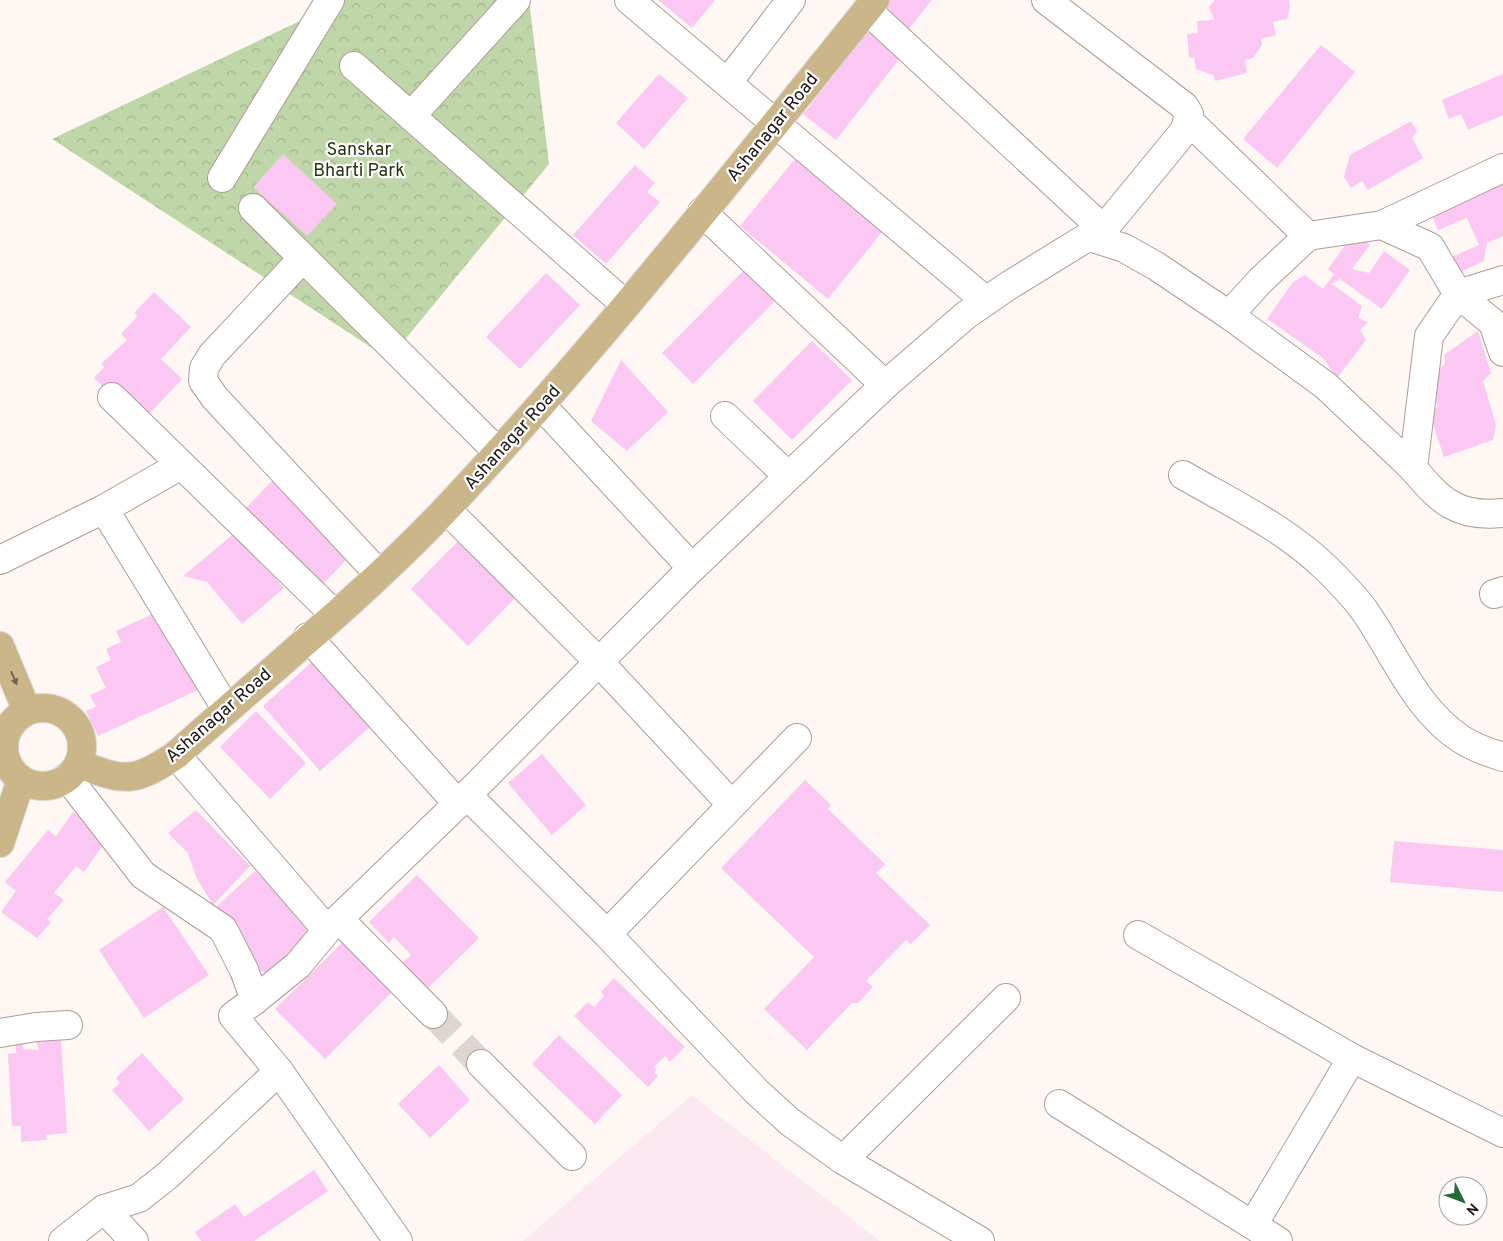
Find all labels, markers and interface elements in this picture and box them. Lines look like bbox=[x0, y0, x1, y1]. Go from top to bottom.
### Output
street label: Ashanagar Road bbox=[722, 69, 824, 187]
park label: Sanskar Bharti Park bbox=[313, 139, 405, 183]
street label: Ashanagar Road bbox=[460, 381, 566, 495]
street label: Ashanagar Road bbox=[161, 664, 277, 769]
one-way arrow bbox=[10, 671, 18, 685]
north arrow bbox=[1438, 1176, 1488, 1226]
text: N bbox=[1462, 1199, 1481, 1218]

